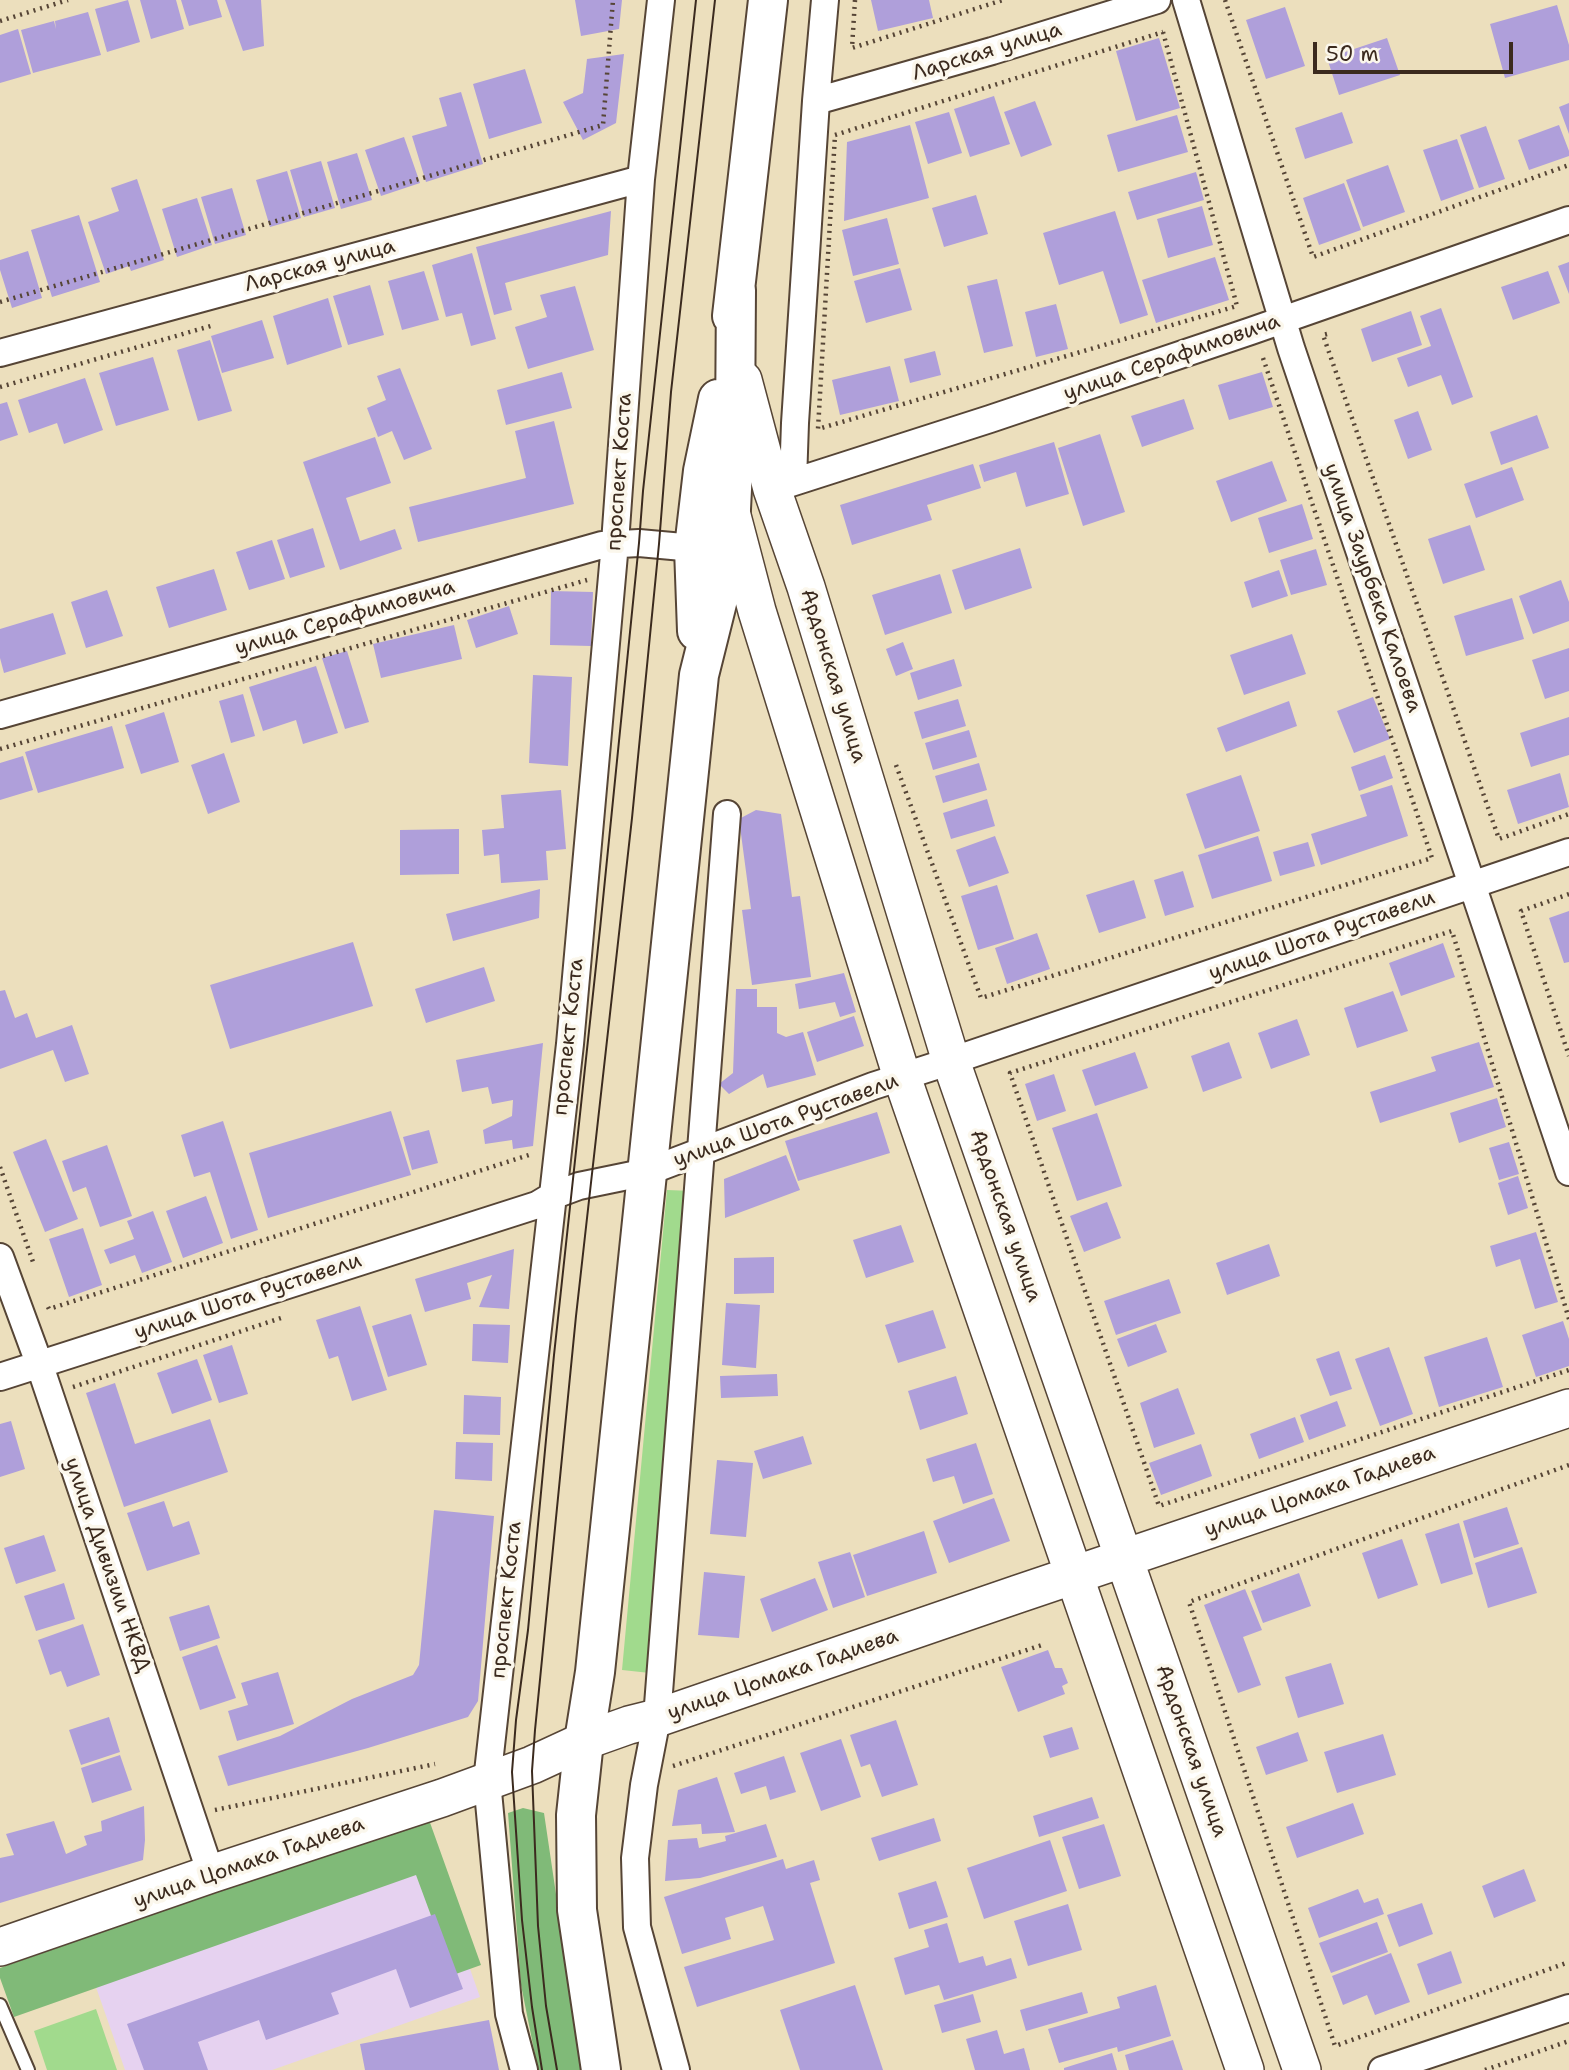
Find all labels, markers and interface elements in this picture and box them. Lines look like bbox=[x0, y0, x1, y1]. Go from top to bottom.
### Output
street label: Ларская улица bbox=[909, 17, 1065, 87]
scale bar bbox=[1317, 28, 1516, 72]
text: 50 m bbox=[1326, 40, 1379, 68]
street label: Ларская улица bbox=[242, 234, 398, 298]
street label: улица Серафимовича bbox=[1060, 309, 1284, 407]
street label: проспект Коста bbox=[602, 392, 638, 552]
street label: улица Заурбека Калоева bbox=[1317, 460, 1427, 716]
street label: улица Серафимовича bbox=[232, 575, 458, 661]
street label: Ардонская улица bbox=[795, 586, 871, 766]
street label: улица Шота Руставели bbox=[1206, 885, 1438, 987]
street label: проспект Коста bbox=[548, 957, 590, 1117]
street label: улица Шота Руставели bbox=[670, 1069, 902, 1173]
street label: Ардонская улица bbox=[964, 1127, 1046, 1305]
street label: улица Шота Руставели bbox=[131, 1248, 365, 1346]
street label: улица Цомака Гадиева bbox=[1201, 1441, 1439, 1543]
street label: улица Дивизии НКВД bbox=[58, 1454, 156, 1676]
street label: проспект Коста bbox=[486, 1520, 528, 1680]
street label: улица Цомака Гадиева bbox=[664, 1624, 902, 1726]
street label: Ардонская улица bbox=[1150, 1662, 1232, 1840]
street label: улица Цомака Гадиева bbox=[130, 1812, 368, 1914]

